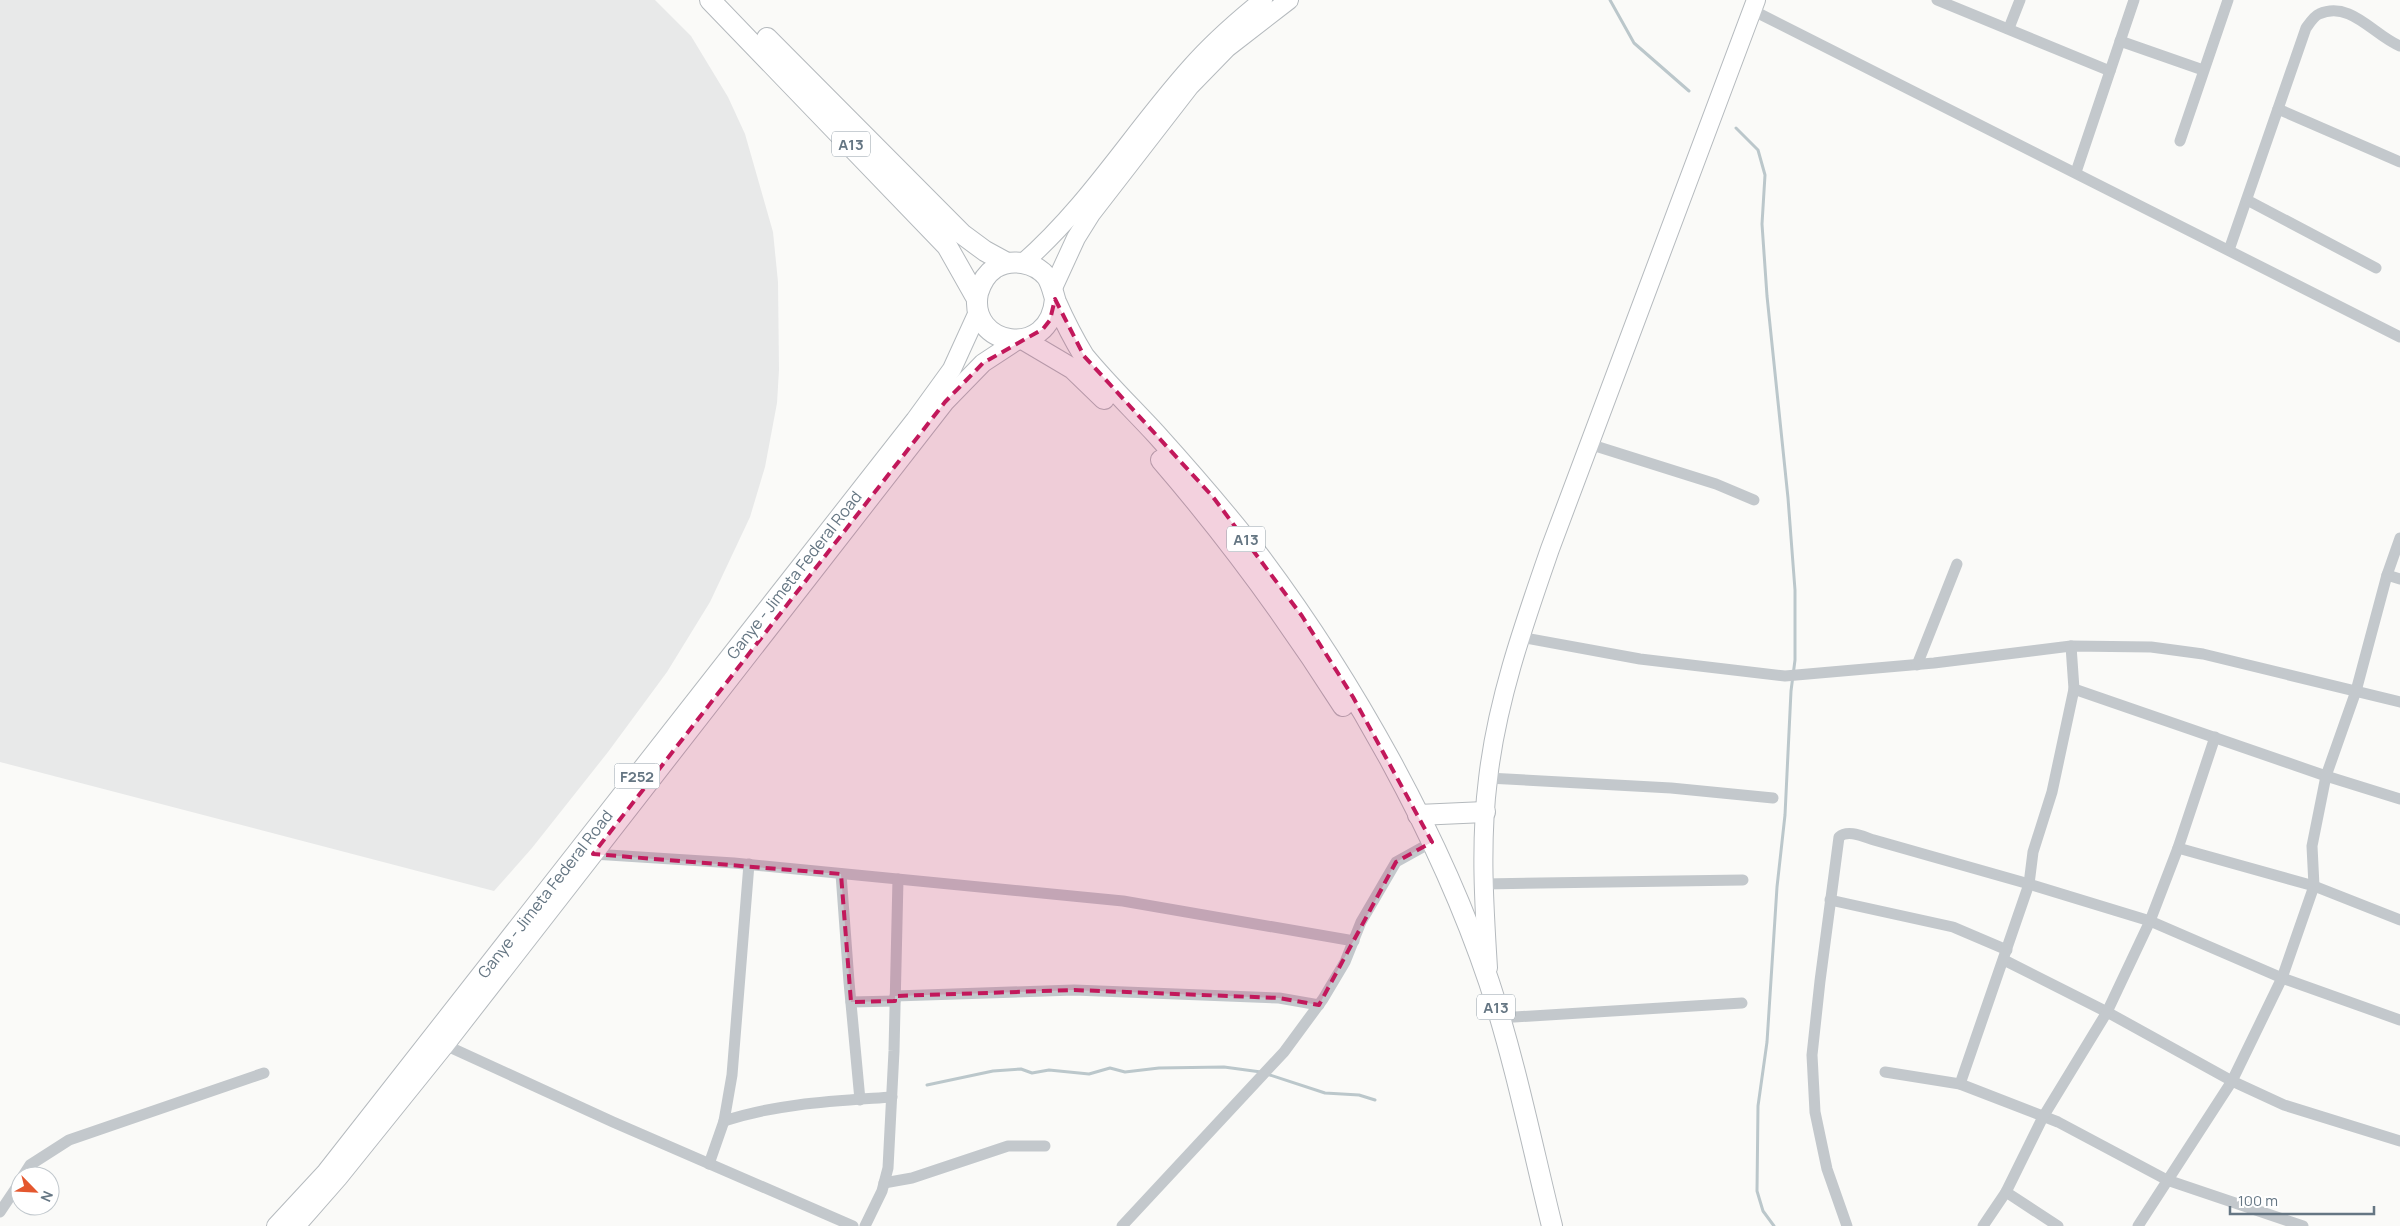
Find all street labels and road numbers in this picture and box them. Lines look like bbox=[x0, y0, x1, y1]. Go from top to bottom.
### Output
road number: A13 bbox=[832, 132, 870, 156]
street label: Ganye - Jimeta Federal Road bbox=[721, 486, 867, 664]
road number: A13 bbox=[1227, 526, 1265, 552]
road number: F252 bbox=[614, 764, 660, 788]
street label: Ganye - Jimeta Federal Road bbox=[472, 805, 618, 983]
road number: A13 bbox=[1477, 994, 1515, 1020]

